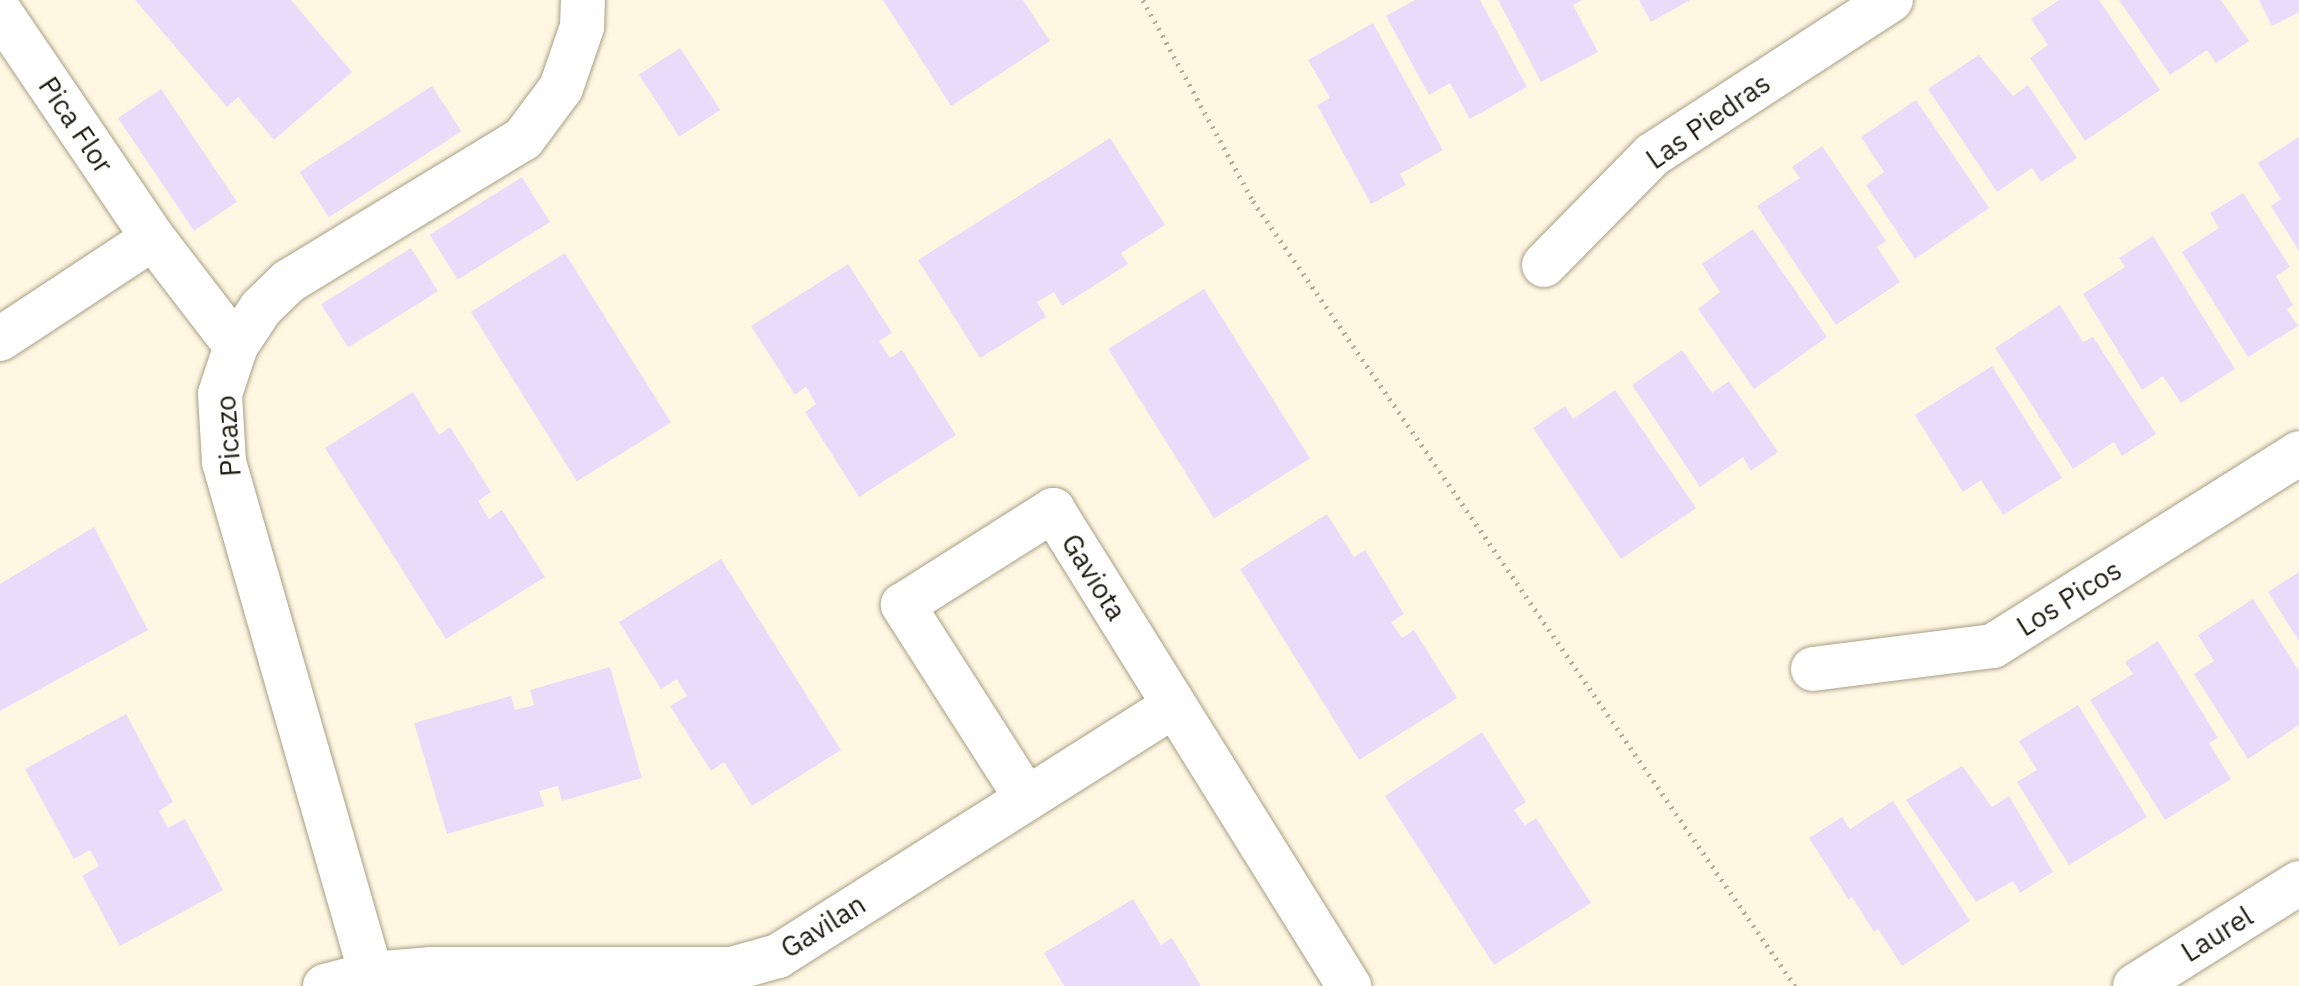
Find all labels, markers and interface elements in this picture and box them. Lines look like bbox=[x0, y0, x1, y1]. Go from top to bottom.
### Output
street label: Las Piedras bbox=[1640, 66, 1776, 176]
street label: Pica Flor bbox=[32, 70, 120, 180]
street label: Picazo bbox=[208, 394, 248, 478]
street label: Gaviota bbox=[1054, 528, 1134, 626]
street label: Los Picos bbox=[2011, 553, 2127, 643]
street label: Gavilan bbox=[774, 887, 872, 965]
street label: Laurel bbox=[2175, 899, 2259, 969]

